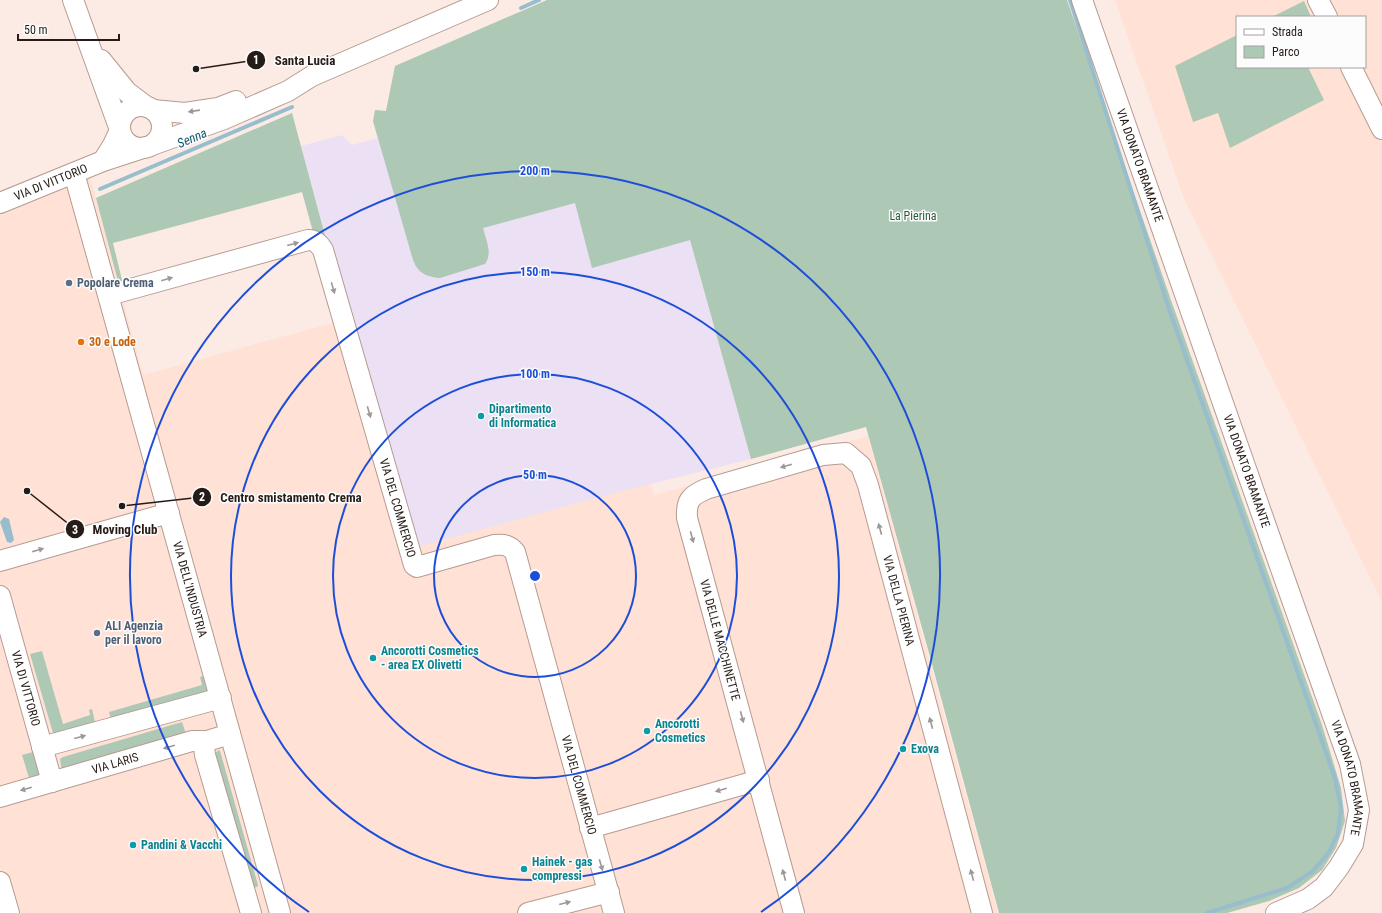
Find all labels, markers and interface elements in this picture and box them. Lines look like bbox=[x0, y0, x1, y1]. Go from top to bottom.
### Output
scale bar bbox=[18, 16, 119, 42]
legend bbox=[1236, 16, 1366, 68]
text: 50 m bbox=[24, 23, 48, 37]
text: Strada bbox=[1272, 25, 1303, 39]
text: Parco bbox=[1272, 45, 1299, 59]
callout: Santa Lucia bbox=[246, 48, 343, 73]
text: 1 bbox=[253, 53, 259, 67]
text: Santa Lucia bbox=[275, 53, 335, 68]
street label: VIA DONATO BRAMANTE bbox=[1114, 107, 1166, 224]
one-way arrow bbox=[188, 108, 201, 114]
water label: Senna bbox=[175, 125, 209, 151]
street label: VIA DI VITTORIO bbox=[12, 161, 90, 203]
text: 200 m bbox=[520, 164, 550, 178]
park label: La Pierina bbox=[889, 209, 937, 223]
one-way arrow bbox=[286, 241, 299, 247]
text: 150 m bbox=[520, 265, 550, 279]
place label: Popolare Crema bbox=[77, 276, 154, 290]
one-way arrow bbox=[162, 276, 174, 282]
marker: Popolare Crema bbox=[64, 278, 74, 288]
one-way arrow bbox=[330, 282, 336, 294]
place label: 30 e Lode bbox=[89, 335, 136, 349]
marker: 30 e Lode bbox=[76, 337, 86, 347]
text: 100 m bbox=[520, 367, 550, 381]
place label: Dipartimento di Informatica bbox=[489, 402, 557, 430]
one-way arrow bbox=[366, 407, 372, 419]
marker: Dipartimento di Informatica bbox=[476, 411, 486, 421]
street label: VIA DONATO BRAMANTE bbox=[1221, 413, 1273, 529]
street label: VIA DEL COMMERCIO bbox=[377, 457, 418, 559]
one-way arrow bbox=[780, 463, 792, 469]
text: 50 m bbox=[523, 468, 547, 482]
callout: Centro smistamento Crema bbox=[192, 485, 370, 510]
text: 2 bbox=[199, 490, 205, 504]
text: Centro smistamento Crema bbox=[220, 490, 362, 505]
callout: Moving Club bbox=[65, 517, 166, 542]
text: Moving Club bbox=[93, 522, 157, 537]
text: 3 bbox=[72, 523, 78, 537]
one-way arrow bbox=[877, 523, 883, 535]
one-way arrow bbox=[689, 532, 695, 544]
street label: VIA DELL'INDUSTRIA bbox=[170, 540, 210, 639]
one-way arrow bbox=[32, 547, 44, 553]
street label: VIA DELLA PIERINA bbox=[880, 554, 918, 647]
centre of rings bbox=[528, 569, 542, 583]
street label: VIA DELLE MACCHINETTE bbox=[697, 578, 743, 702]
place label: ALI Agenzia per il lavoro bbox=[105, 619, 163, 647]
marker: ALI Agenzia per il lavoro bbox=[92, 628, 102, 638]
place label: Ancorotti Cosmetics - area EX Olivetti bbox=[381, 644, 479, 672]
street label: VIA DI VITTORIO bbox=[9, 649, 43, 728]
marker: Ancorotti Cosmetics - area EX Olivetti bbox=[368, 653, 378, 663]
one-way arrow bbox=[739, 710, 745, 723]
one-way arrow bbox=[928, 716, 934, 729]
place label: Ancorotti Cosmetics bbox=[655, 717, 706, 745]
street label: VIA DONATO BRAMANTE bbox=[1328, 718, 1366, 837]
marker: Ancorotti Cosmetics bbox=[642, 726, 652, 736]
one-way arrow bbox=[74, 734, 86, 740]
street label: VIA DEL COMMERCIO bbox=[559, 734, 599, 836]
place label: Exova bbox=[911, 742, 939, 756]
one-way arrow bbox=[163, 744, 175, 750]
marker: Exova bbox=[898, 744, 908, 754]
street label: VIA LARIS bbox=[90, 750, 140, 777]
one-way arrow bbox=[19, 786, 31, 792]
one-way arrow bbox=[715, 788, 728, 794]
place label: Pandini & Vacchi bbox=[141, 838, 222, 852]
marker: Pandini & Vacchi bbox=[128, 840, 138, 850]
place label: Hainek - gas compressi bbox=[532, 855, 593, 883]
one-way arrow bbox=[598, 860, 604, 872]
marker: Hainek - gas compressi bbox=[519, 864, 529, 874]
one-way arrow bbox=[781, 869, 787, 881]
one-way arrow bbox=[969, 869, 975, 881]
one-way arrow bbox=[560, 900, 572, 906]

